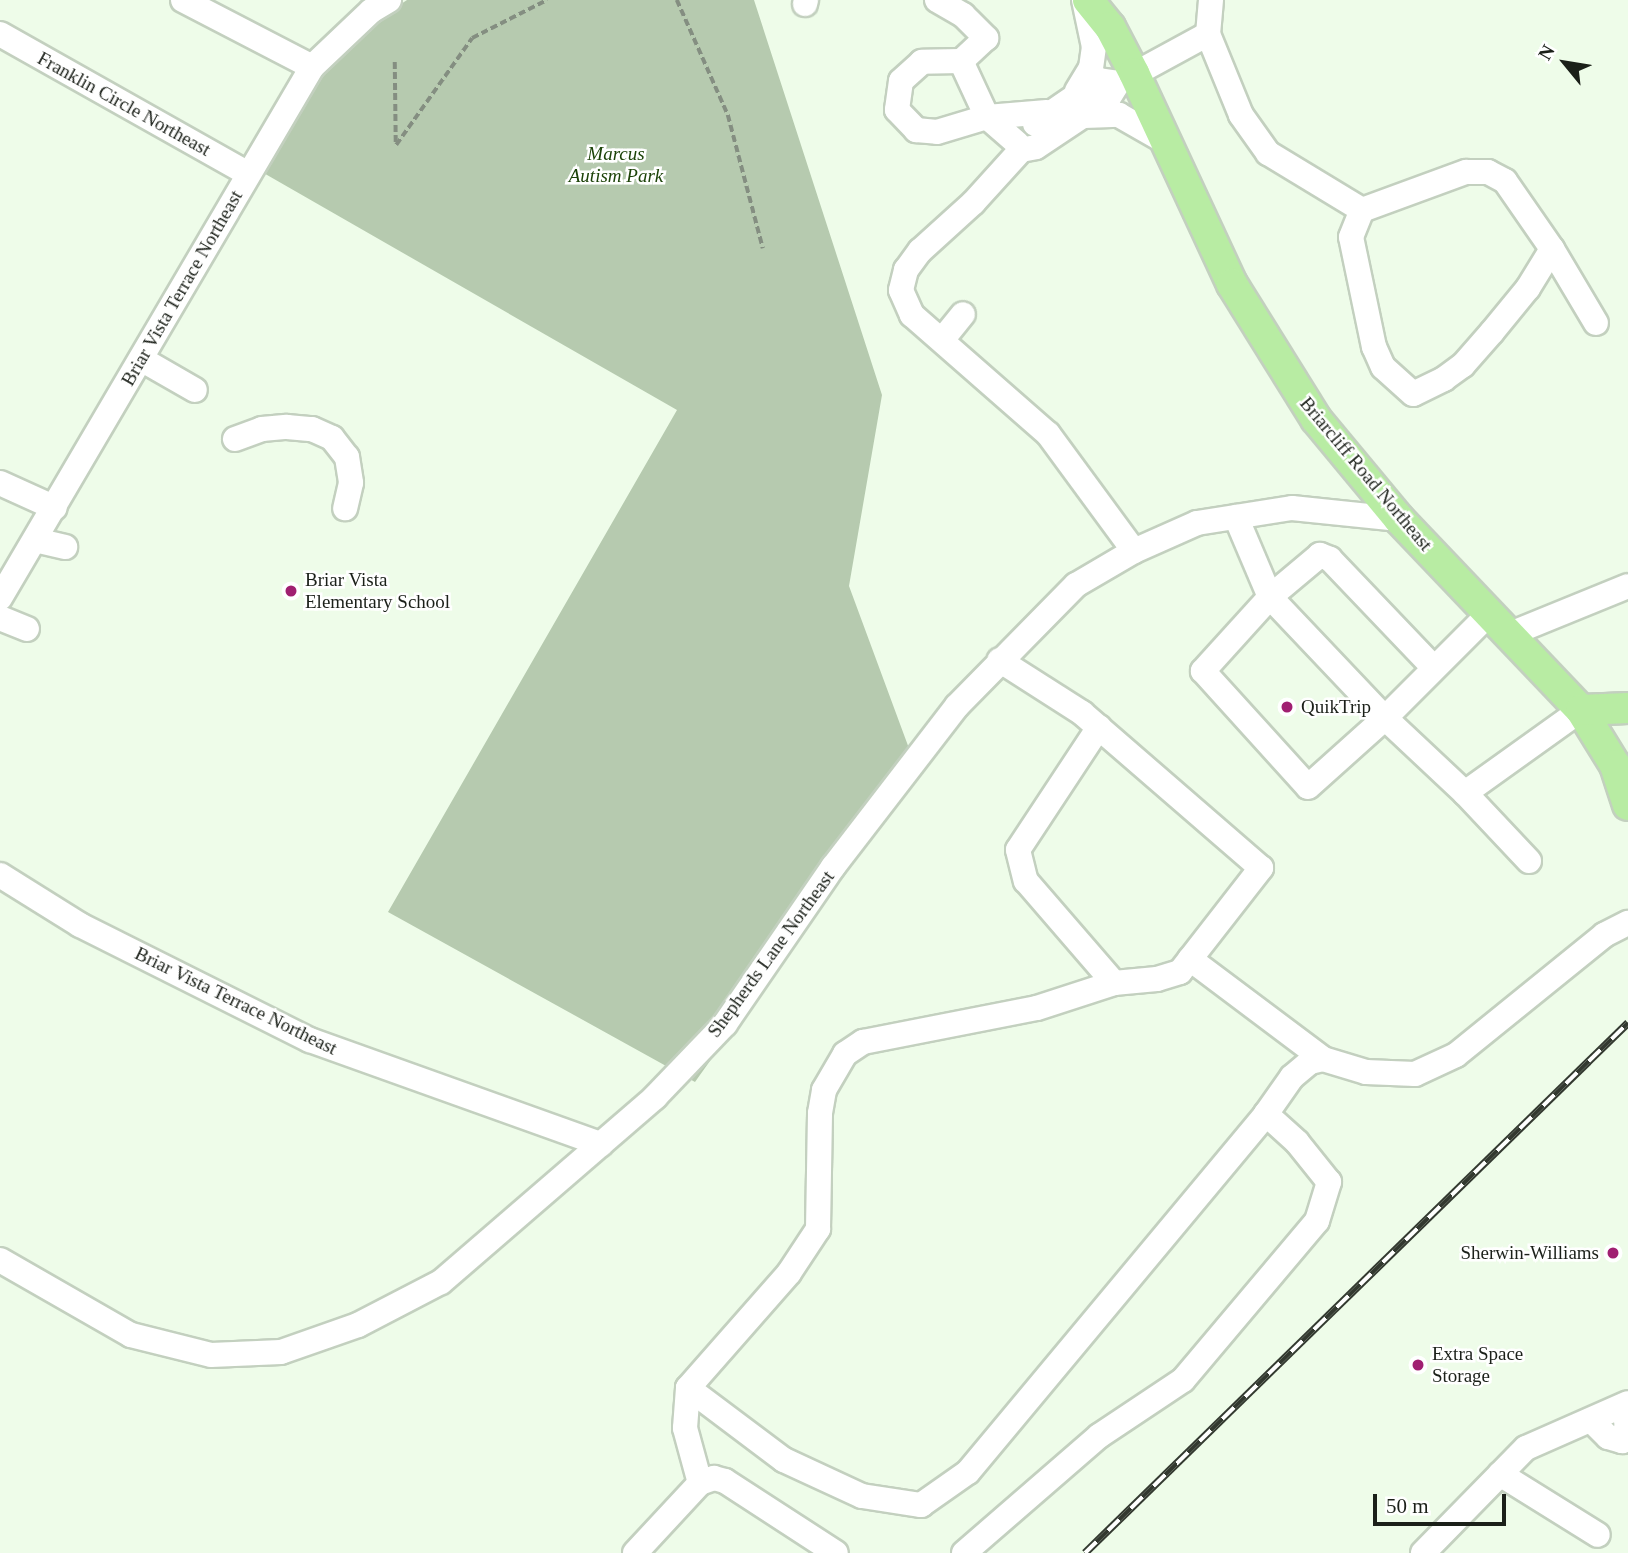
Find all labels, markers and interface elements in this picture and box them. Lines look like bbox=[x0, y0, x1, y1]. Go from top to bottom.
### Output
north arrow bbox=[1530, 28, 1600, 98]
text: N bbox=[1534, 41, 1559, 63]
street label: Franklin Circle Northeast bbox=[34, 47, 214, 161]
park label: Marcus Autism Park bbox=[569, 143, 663, 187]
street label: Briar Vista Terrace Northeast bbox=[116, 186, 248, 390]
street label: Briarcliff Road Northeast bbox=[1295, 392, 1437, 556]
place label: Briar Vista Elementary School bbox=[305, 569, 450, 613]
marker: Briar Vista Elementary School bbox=[283, 583, 299, 599]
place label: QuikTrip bbox=[1301, 696, 1371, 718]
marker: QuikTrip bbox=[1279, 699, 1295, 715]
street label: Shepherds Lane Northeast bbox=[703, 866, 839, 1042]
street label: Briar Vista Terrace Northeast bbox=[131, 942, 341, 1060]
place label: Sherwin-Williams bbox=[1460, 1242, 1599, 1264]
marker: Sherwin-Williams bbox=[1605, 1245, 1621, 1261]
place label: Extra Space Storage bbox=[1432, 1343, 1523, 1387]
marker: Extra Space Storage bbox=[1410, 1357, 1426, 1373]
scale bar bbox=[1376, 1480, 1509, 1524]
text: 50 m bbox=[1386, 1494, 1429, 1518]

